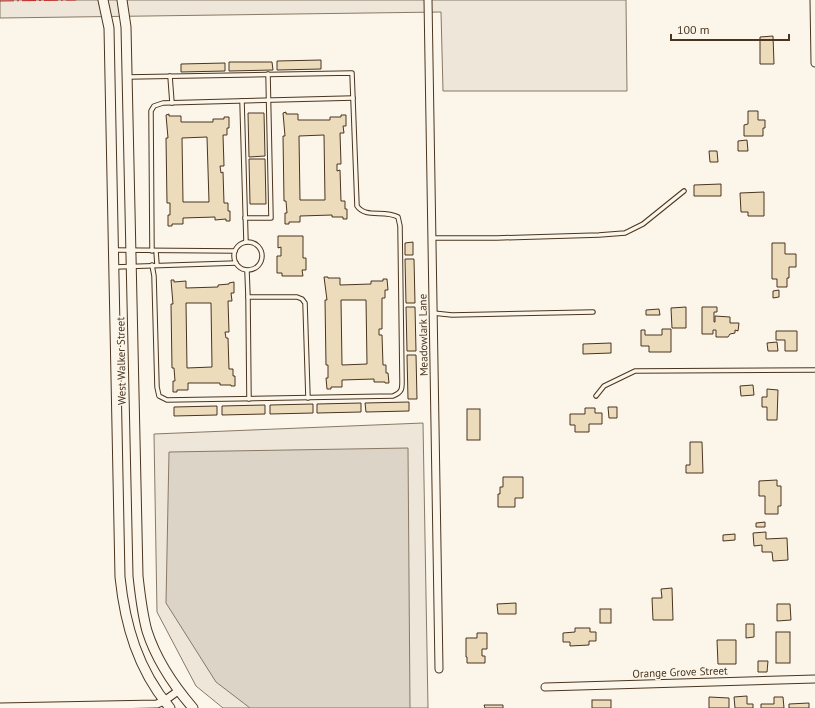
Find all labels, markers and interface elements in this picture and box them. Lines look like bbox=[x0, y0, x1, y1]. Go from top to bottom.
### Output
scale bar bbox=[671, 16, 789, 42]
text: 100 m bbox=[677, 22, 710, 37]
street label: Meadowlark Lane bbox=[415, 293, 431, 376]
street label: West Walker Street bbox=[113, 317, 129, 405]
street label: Orange Grove Street bbox=[632, 663, 728, 681]

